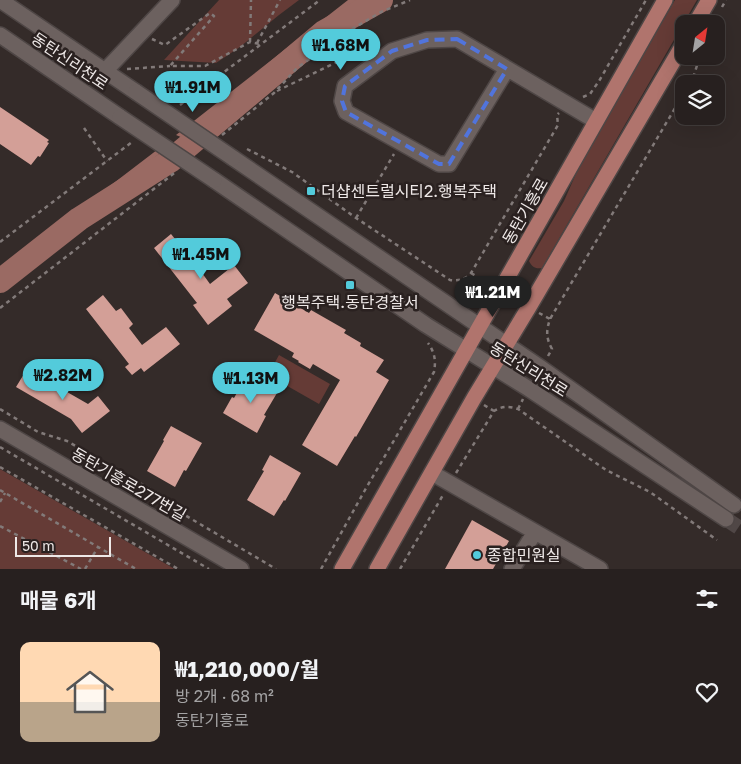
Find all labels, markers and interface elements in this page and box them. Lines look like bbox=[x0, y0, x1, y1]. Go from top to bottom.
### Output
north arrow bbox=[675, 15, 725, 65]
map controls bbox=[675, 15, 725, 125]
street label: 동탄신리천로 bbox=[28, 28, 112, 94]
pin: ₩1.68M bbox=[300, 28, 382, 71]
text: ₩1.68M bbox=[312, 35, 370, 55]
pin: ₩1.91M bbox=[152, 70, 234, 113]
button: layers bbox=[675, 75, 725, 125]
text: ₩1.91M bbox=[165, 77, 221, 97]
street label: 동탄기흥로 bbox=[498, 174, 552, 248]
place label: 더샵센트럴시티2.행복주택 bbox=[321, 181, 497, 201]
marker: 더샵센트럴시티2.행복주택 bbox=[305, 185, 317, 197]
pin: ₩1.45M bbox=[160, 238, 242, 280]
text: ₩1.45M bbox=[173, 244, 229, 264]
pin: ₩1.21M bbox=[452, 276, 534, 318]
marker: 행복주택.동탄경찰서 bbox=[344, 279, 356, 291]
text: ₩1.21M bbox=[465, 282, 521, 302]
place label: 행복주택.동탄경찰서 bbox=[281, 292, 419, 312]
street label: 동탄신리천로 bbox=[486, 337, 572, 401]
pin: ₩2.82M bbox=[22, 358, 104, 401]
pin: ₩1.13M bbox=[210, 362, 292, 404]
text: ₩2.82M bbox=[34, 365, 92, 385]
text: ₩1.13M bbox=[223, 368, 279, 388]
street label: 동탄기흥로277번길 bbox=[68, 443, 190, 525]
scale bar bbox=[15, 534, 111, 557]
text: 50 m bbox=[22, 537, 55, 554]
place label: 종합민원실 bbox=[487, 545, 561, 565]
marker: 종합민원실 bbox=[471, 549, 483, 561]
icon: filters bbox=[693, 585, 721, 613]
text: 매물 6개 bbox=[20, 587, 97, 613]
text: ₩1,210,000/월 bbox=[175, 656, 319, 682]
icon: home bbox=[60, 662, 120, 722]
icon: heart bbox=[693, 678, 721, 706]
text: 방 2개 · 68 m² bbox=[175, 686, 274, 706]
text: 동탄기흥로 bbox=[175, 710, 249, 730]

